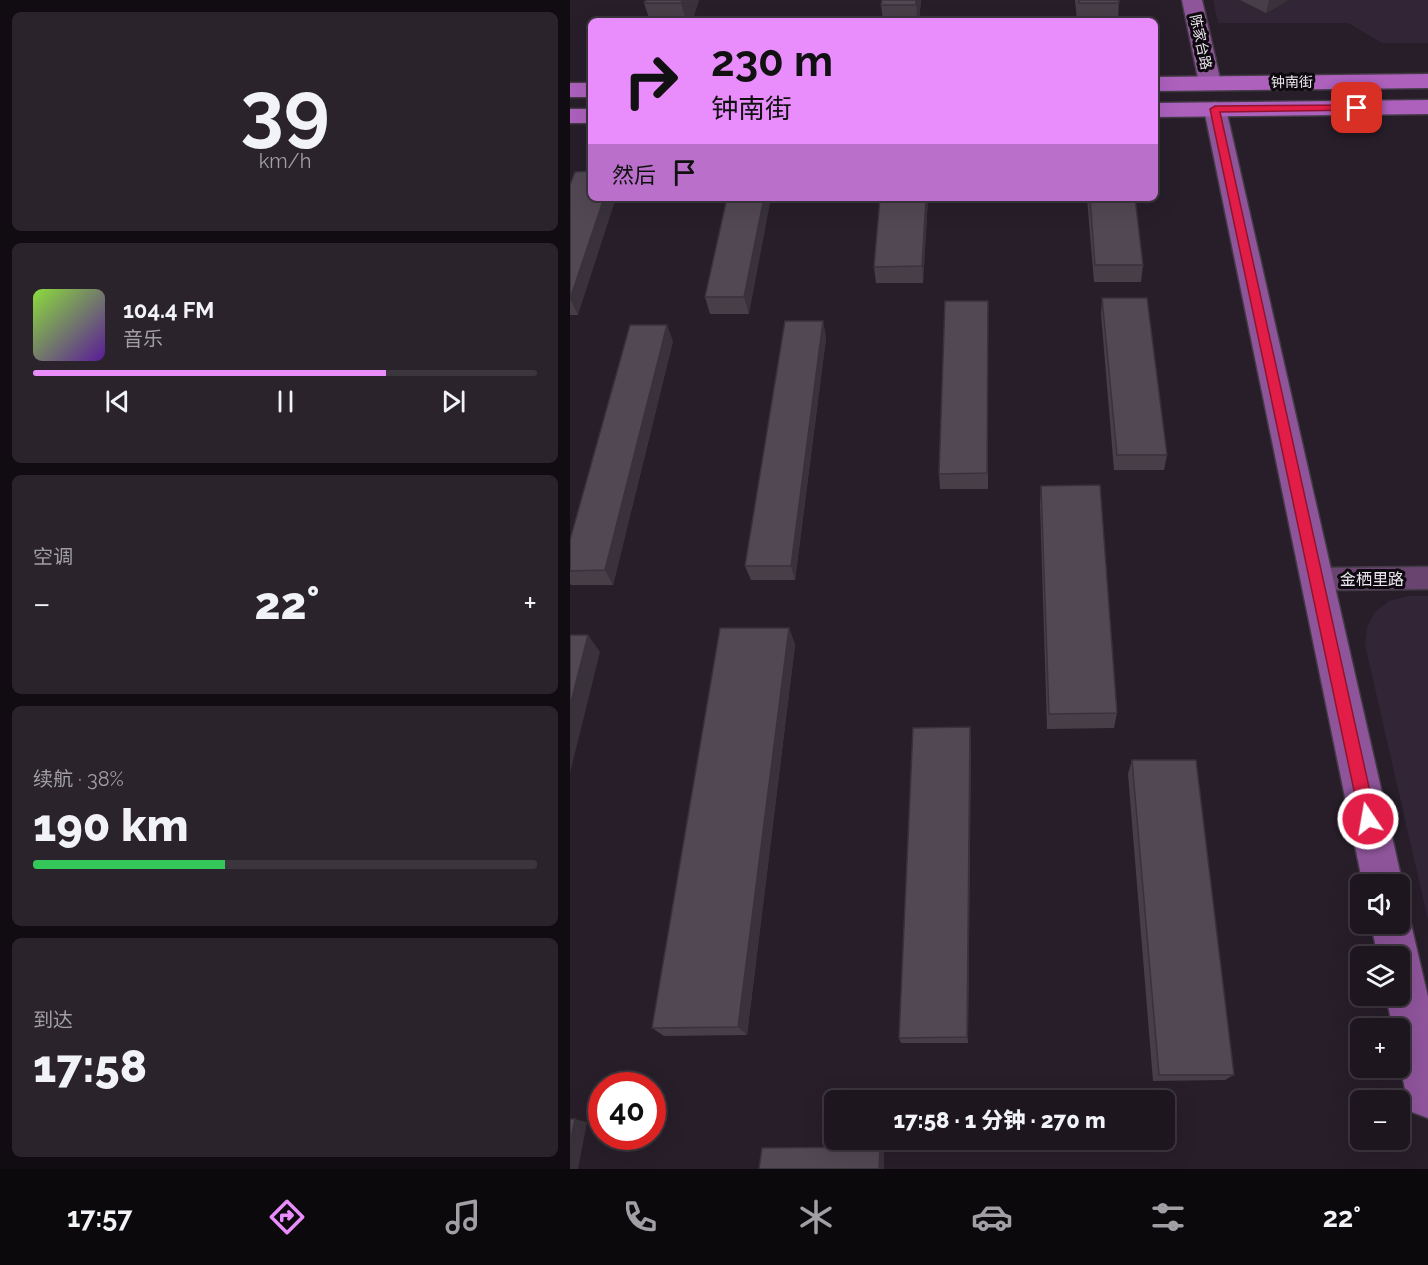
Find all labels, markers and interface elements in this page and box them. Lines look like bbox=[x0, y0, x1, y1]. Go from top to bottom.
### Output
street label: 陈家台路 bbox=[1187, 13, 1215, 71]
text: 230 m bbox=[711, 37, 833, 86]
icon: right bbox=[612, 42, 690, 120]
text: 39 bbox=[240, 64, 330, 155]
street label: 钟南街 bbox=[1271, 74, 1313, 90]
pin bbox=[1331, 82, 1382, 133]
icon: arrive bbox=[1340, 91, 1373, 124]
text: 钟南街 bbox=[711, 93, 792, 124]
text: km/h bbox=[259, 149, 311, 173]
icon: arrive bbox=[668, 156, 701, 189]
text: 然后 bbox=[612, 162, 656, 188]
text: 104.4 FM bbox=[123, 297, 214, 323]
text: 音乐 bbox=[123, 327, 163, 351]
icon: previous bbox=[101, 385, 134, 418]
icon: pause bbox=[269, 385, 302, 418]
icon: next bbox=[437, 385, 470, 418]
text: 空调 bbox=[33, 545, 73, 569]
street label: 金栖里路 bbox=[1340, 570, 1404, 589]
text: 22° bbox=[254, 577, 320, 630]
text: − bbox=[33, 584, 51, 623]
text: + bbox=[523, 584, 537, 623]
text: 续航 · 38% bbox=[33, 767, 124, 791]
position arrow bbox=[1336, 787, 1400, 851]
text: 190 km bbox=[33, 799, 189, 852]
map controls bbox=[1350, 874, 1410, 1150]
button: sound bbox=[1350, 874, 1410, 934]
button: layers bbox=[1350, 946, 1410, 1006]
text: 到达 bbox=[33, 1008, 73, 1032]
button: + bbox=[1350, 1018, 1410, 1078]
text: 17:58 bbox=[33, 1040, 147, 1093]
speed limit sign: 40 bbox=[588, 1072, 666, 1150]
button: − bbox=[1350, 1090, 1410, 1150]
text: 17:58 · 1 分钟 · 270 m bbox=[894, 1107, 1105, 1133]
icon: directions bbox=[266, 1196, 308, 1238]
icon: music bbox=[442, 1196, 484, 1238]
icon: phone bbox=[619, 1196, 661, 1238]
icon: climate bbox=[795, 1196, 837, 1238]
icon: car bbox=[971, 1196, 1013, 1238]
icon: filters bbox=[1147, 1196, 1189, 1238]
text: 17:57 bbox=[67, 1202, 132, 1233]
text: 22° bbox=[1323, 1202, 1361, 1233]

